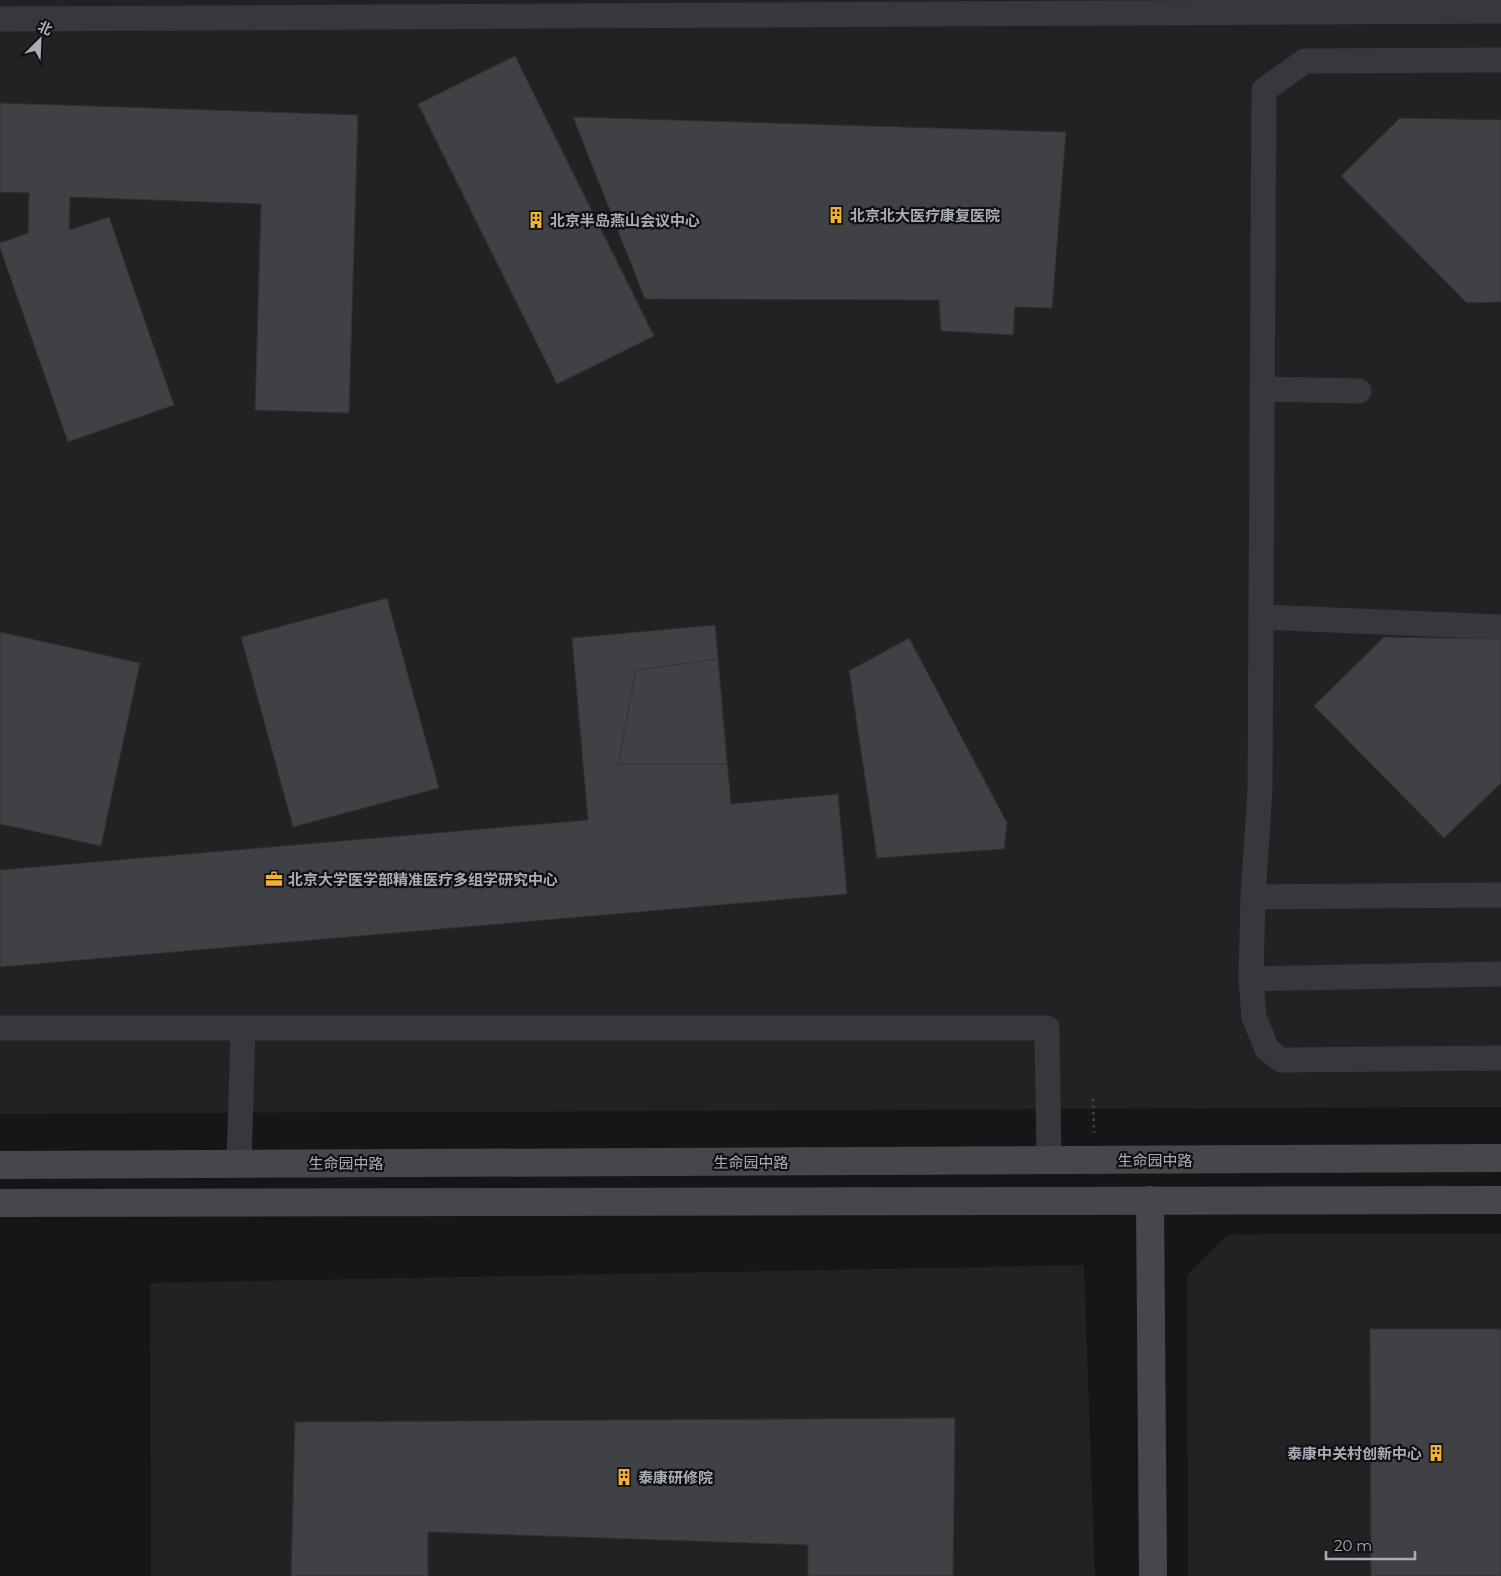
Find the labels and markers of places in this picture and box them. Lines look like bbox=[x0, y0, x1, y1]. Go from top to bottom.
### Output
building icon: 北京北大医疗康复医院 bbox=[826, 205, 846, 225]
place label: 北京北大医疗康复医院 bbox=[850, 206, 1000, 225]
building icon: 北京半岛燕山会议中心 bbox=[526, 210, 546, 230]
place label: 北京半岛燕山会议中心 bbox=[550, 211, 700, 230]
office icon: 北京大学医学部精准医疗多组学研究中心 bbox=[264, 869, 284, 889]
place label: 北京大学医学部精准医疗多组学研究中心 bbox=[288, 870, 558, 889]
building icon: 泰康中关村创新中心 bbox=[1426, 1443, 1446, 1463]
place label: 泰康中关村创新中心 bbox=[1287, 1444, 1422, 1463]
building icon: 泰康研修院 bbox=[614, 1467, 634, 1487]
place label: 泰康研修院 bbox=[638, 1468, 713, 1487]

